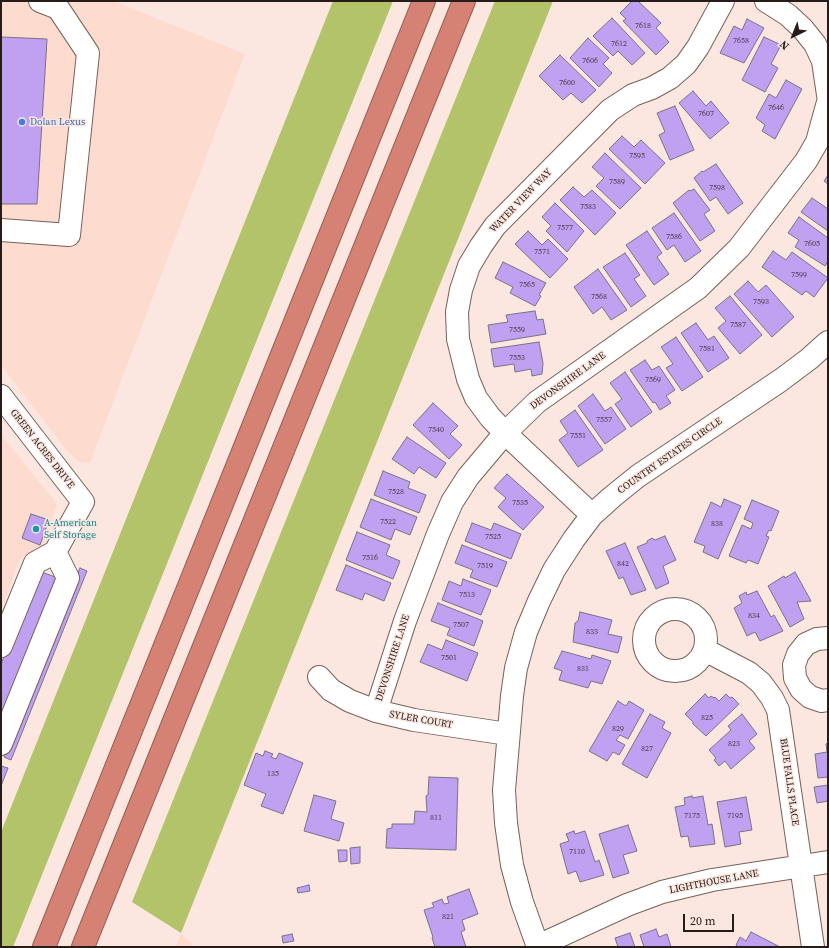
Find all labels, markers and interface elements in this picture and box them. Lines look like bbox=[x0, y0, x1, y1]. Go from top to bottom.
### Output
north arrow bbox=[773, 16, 813, 56]
house number: 7618 bbox=[635, 21, 651, 31]
house number: 7658 bbox=[733, 36, 749, 46]
text: N bbox=[776, 37, 793, 53]
house number: 7612 bbox=[611, 39, 627, 49]
house number: 7606 bbox=[582, 56, 598, 66]
house number: 7600 bbox=[559, 78, 575, 88]
house number: 7646 bbox=[768, 103, 784, 113]
house number: 7607 bbox=[698, 109, 714, 119]
place label: Dolan Lexus bbox=[30, 116, 85, 128]
marker: Dolan Lexus bbox=[17, 117, 27, 127]
house number: 7595 bbox=[629, 151, 645, 161]
street label: WATER VIEW WAY bbox=[487, 167, 555, 235]
house number: 7589 bbox=[609, 177, 625, 187]
house number: 7598 bbox=[709, 183, 725, 193]
house number: 7583 bbox=[580, 202, 596, 212]
house number: 7577 bbox=[557, 223, 573, 233]
house number: 7586 bbox=[666, 232, 682, 242]
house number: 7605 bbox=[804, 239, 820, 249]
house number: 7571 bbox=[534, 247, 550, 257]
house number: 7599 bbox=[791, 270, 807, 280]
house number: 7565 bbox=[519, 280, 535, 290]
house number: 7568 bbox=[591, 292, 607, 302]
house number: 7593 bbox=[753, 297, 769, 307]
house number: 7587 bbox=[730, 320, 746, 330]
house number: 7559 bbox=[509, 325, 525, 335]
house number: 7581 bbox=[699, 344, 715, 354]
street label: DEVONSHIRE LANE bbox=[528, 350, 608, 412]
house number: 7553 bbox=[509, 353, 525, 363]
house number: 7569 bbox=[645, 375, 661, 385]
street label: GREEN ACRES DRIVE bbox=[7, 407, 77, 491]
house number: 7557 bbox=[596, 415, 612, 425]
street label: COUNTRY ESTATES CIRCLE bbox=[615, 415, 725, 497]
house number: 7540 bbox=[428, 425, 444, 435]
house number: 7551 bbox=[570, 431, 586, 441]
house number: 7528 bbox=[388, 487, 404, 497]
house number: 7535 bbox=[512, 498, 528, 508]
place label: A-American Self Storage bbox=[44, 517, 97, 540]
house number: 7522 bbox=[380, 517, 396, 527]
house number: 838 bbox=[711, 519, 723, 529]
marker: A-American Self Storage bbox=[31, 524, 41, 534]
house number: 7525 bbox=[485, 532, 501, 542]
house number: 7516 bbox=[362, 553, 378, 563]
house number: 842 bbox=[617, 559, 629, 569]
house number: 7519 bbox=[477, 561, 493, 571]
house number: 7513 bbox=[459, 590, 475, 600]
house number: 834 bbox=[748, 611, 760, 621]
street label: DEVONSHIRE LANE bbox=[373, 613, 413, 703]
house number: 7507 bbox=[453, 620, 469, 630]
house number: 833 bbox=[586, 627, 598, 637]
house number: 7501 bbox=[441, 653, 457, 663]
house number: 831 bbox=[577, 664, 589, 674]
street label: SYLER COURT bbox=[388, 709, 454, 731]
house number: 825 bbox=[701, 713, 713, 723]
house number: 829 bbox=[612, 724, 624, 734]
street label: BLUE FALLS PLACE bbox=[777, 738, 801, 826]
house number: 823 bbox=[728, 739, 740, 749]
house number: 827 bbox=[641, 744, 653, 754]
house number: 135 bbox=[267, 769, 279, 779]
house number: 7175 bbox=[684, 811, 700, 821]
house number: 7195 bbox=[727, 811, 743, 821]
house number: 811 bbox=[430, 813, 442, 823]
house number: 7110 bbox=[569, 847, 585, 857]
street label: LIGHTHOUSE LANE bbox=[668, 867, 760, 897]
scale bar bbox=[685, 906, 736, 932]
house number: 821 bbox=[442, 912, 454, 922]
text: 20 m bbox=[690, 913, 716, 929]

